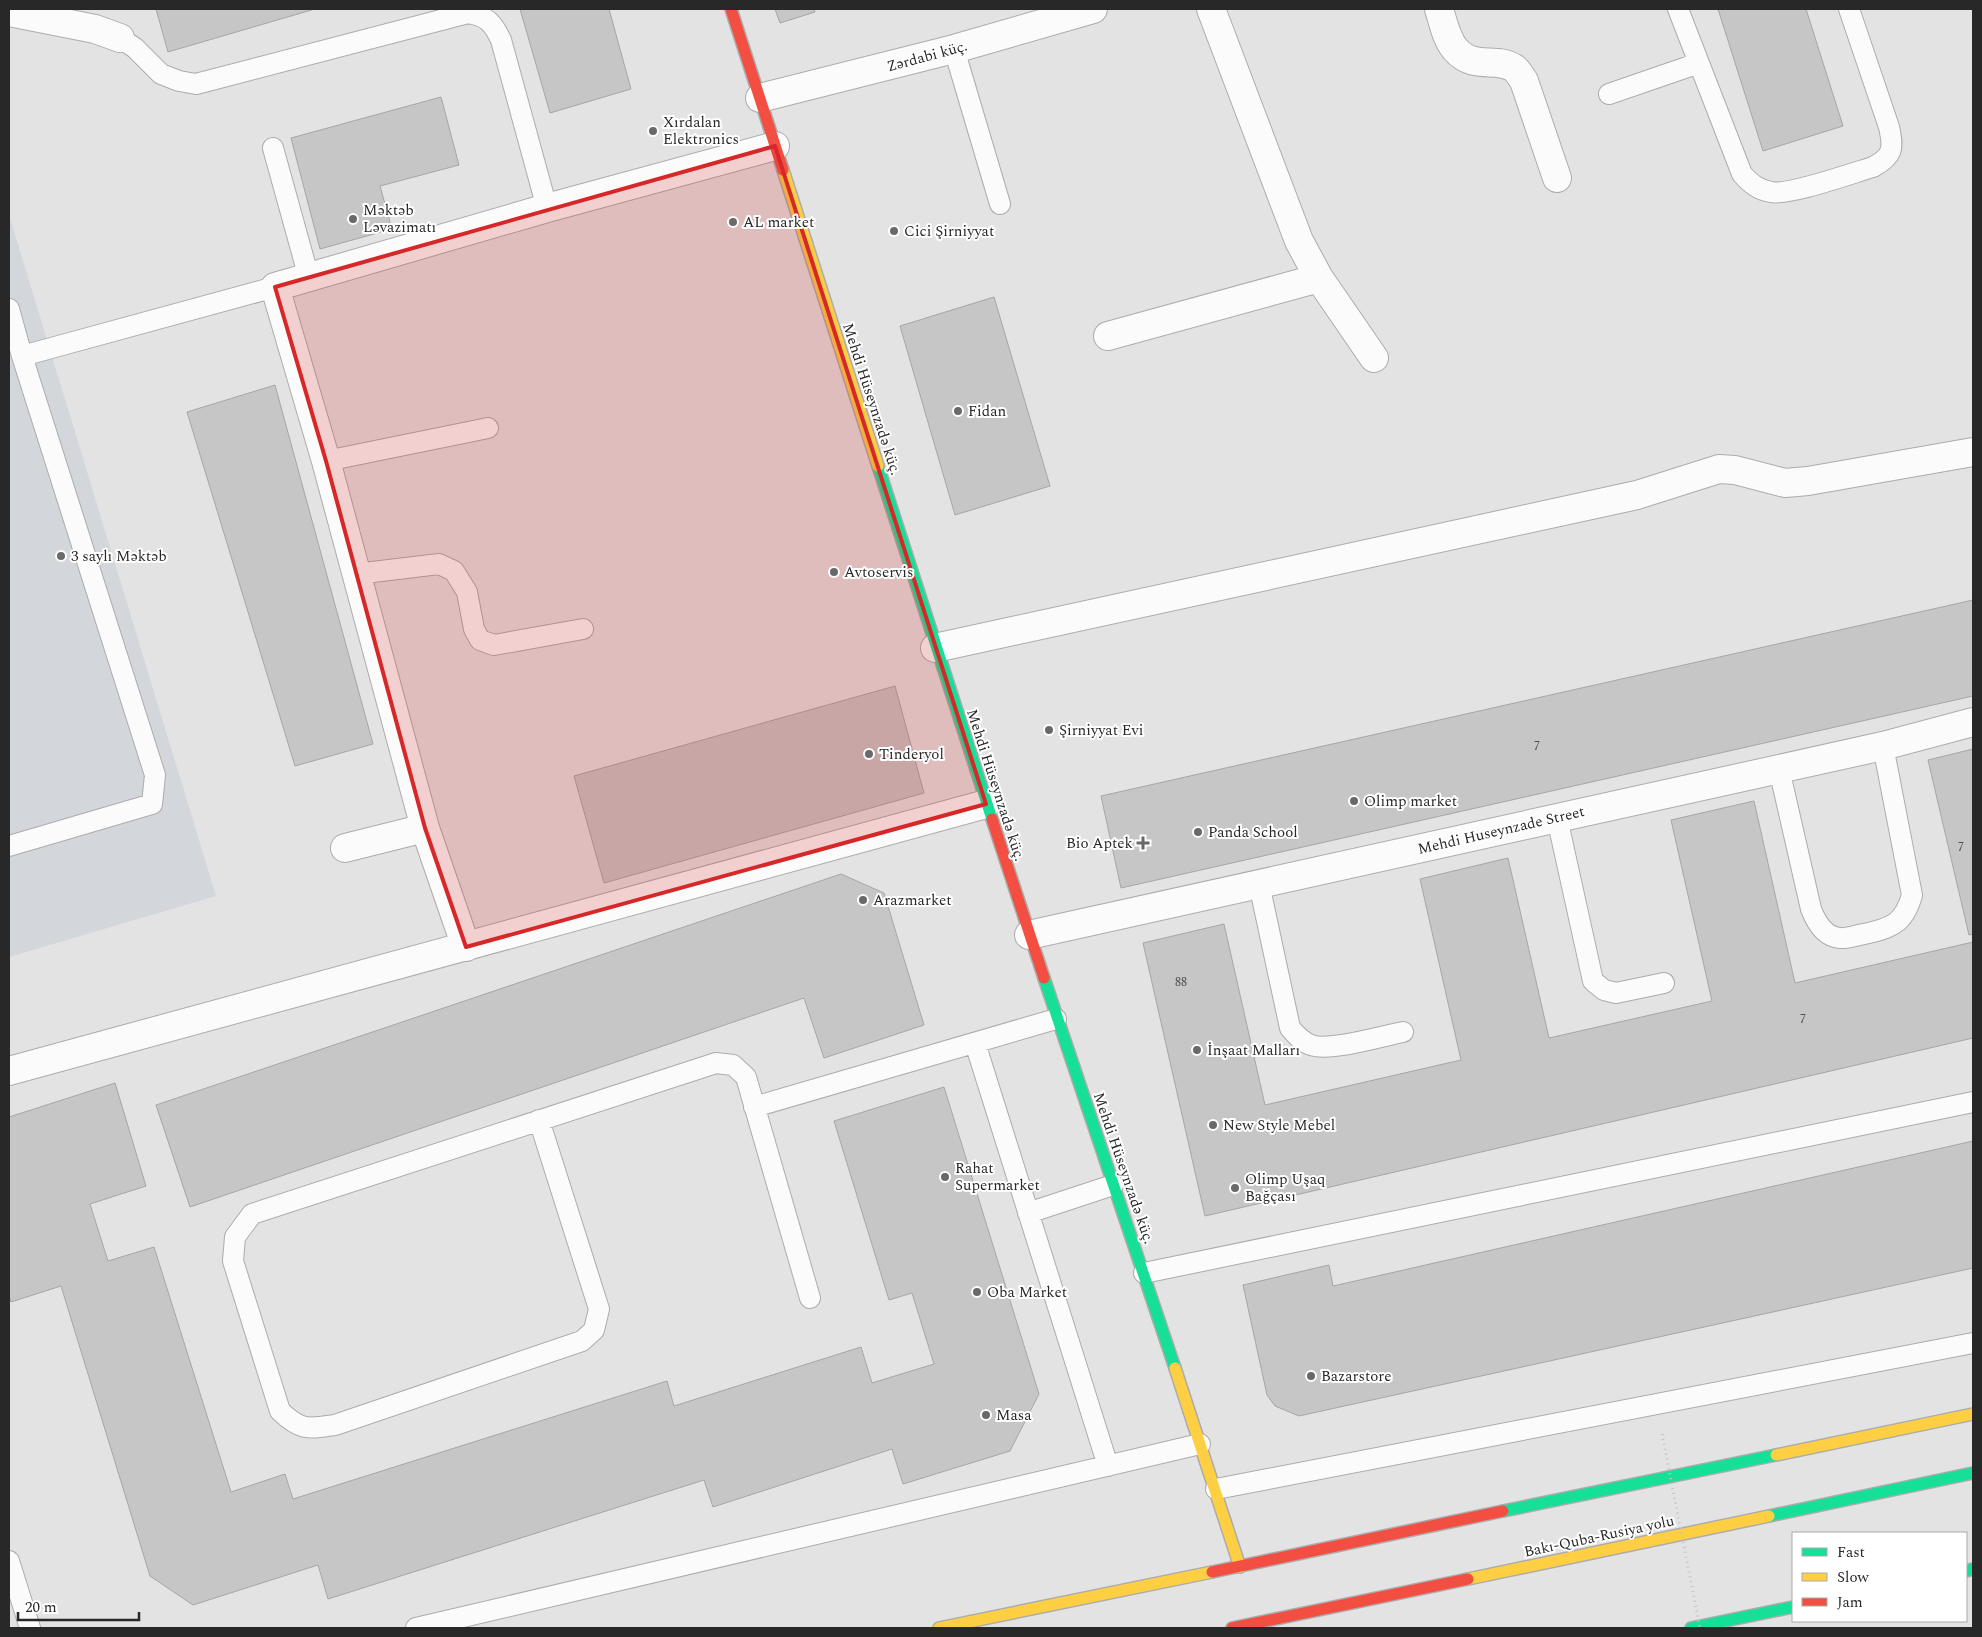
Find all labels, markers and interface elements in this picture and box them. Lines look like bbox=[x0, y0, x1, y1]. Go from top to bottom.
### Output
street label: Zərdabi küç. bbox=[884, 35, 970, 78]
place label: Xırdalan Elektronics bbox=[663, 111, 739, 151]
marker: Xırdalan Elektronics bbox=[647, 125, 659, 137]
place label: Məktəb Ləvazimatı bbox=[363, 199, 436, 239]
place label: AL market bbox=[743, 211, 814, 234]
marker: Məktəb Ləvazimatı bbox=[347, 213, 359, 225]
marker: AL market bbox=[727, 216, 739, 228]
place label: Cici Şirniyyat bbox=[904, 220, 994, 243]
marker: Cici Şirniyyat bbox=[888, 225, 900, 237]
street label: Mehdi Hüseynzadə küç. bbox=[836, 320, 907, 478]
place label: Fidan bbox=[968, 400, 1006, 423]
marker: Fidan bbox=[952, 405, 964, 417]
place label: 3 saylı Məktəb bbox=[71, 545, 167, 568]
marker: 3 saylı Məktəb bbox=[55, 550, 67, 562]
place label: Avtoservis bbox=[844, 561, 913, 584]
marker: Avtoservis bbox=[828, 566, 840, 578]
street label: Mehdi Hüseynzadə küç. bbox=[960, 706, 1031, 864]
place label: Şirniyyat Evi bbox=[1059, 719, 1143, 742]
marker: Şirniyyat Evi bbox=[1043, 724, 1055, 736]
house number: 7 bbox=[1534, 737, 1540, 756]
place label: Tinderyol bbox=[879, 743, 944, 766]
marker: Tinderyol bbox=[863, 748, 875, 760]
place label: Olimp market bbox=[1364, 790, 1457, 813]
marker: Olimp market bbox=[1348, 795, 1360, 807]
street label: Mehdi Huseynzadе Street bbox=[1415, 800, 1587, 861]
place label: Panda School bbox=[1208, 821, 1298, 844]
marker: Panda School bbox=[1192, 826, 1204, 838]
place label: Bio Aptek bbox=[1066, 832, 1133, 855]
marker: Bio Aptek bbox=[1137, 837, 1149, 849]
house number: 7 bbox=[1958, 838, 1964, 857]
place label: Arazmarket bbox=[873, 889, 952, 912]
marker: Arazmarket bbox=[857, 894, 869, 906]
house number: 88 bbox=[1175, 973, 1187, 992]
house number: 7 bbox=[1800, 1010, 1806, 1029]
place label: İnşaat Malları bbox=[1207, 1039, 1300, 1062]
marker: İnşaat Malları bbox=[1191, 1044, 1203, 1056]
street label: Mehdi Hüseynzadə küç. bbox=[1087, 1089, 1160, 1247]
place label: New Style Mebel bbox=[1223, 1114, 1335, 1137]
marker: New Style Mebel bbox=[1207, 1119, 1219, 1131]
place label: Rahat Supermarket bbox=[955, 1157, 1040, 1197]
place label: Olimp Uşaq Bağçası bbox=[1245, 1168, 1325, 1208]
marker: Rahat Supermarket bbox=[939, 1171, 951, 1183]
marker: Olimp Uşaq Bağçası bbox=[1229, 1182, 1241, 1194]
place label: Oba Market bbox=[987, 1281, 1067, 1304]
marker: Oba Market bbox=[971, 1286, 983, 1298]
place label: Bazarstore bbox=[1321, 1365, 1392, 1388]
marker: Bazarstore bbox=[1305, 1370, 1317, 1382]
place label: Masa bbox=[996, 1404, 1032, 1427]
marker: Masa bbox=[980, 1409, 992, 1421]
street label: Bakı-Quba-Rusiya yolu bbox=[1522, 1509, 1676, 1564]
legend bbox=[1792, 1532, 1967, 1622]
text: Fast bbox=[1837, 1541, 1865, 1564]
text: Slow bbox=[1837, 1566, 1869, 1589]
scale bar bbox=[18, 1590, 139, 1622]
text: Jam bbox=[1837, 1591, 1863, 1614]
text: 20 m bbox=[25, 1596, 57, 1619]

